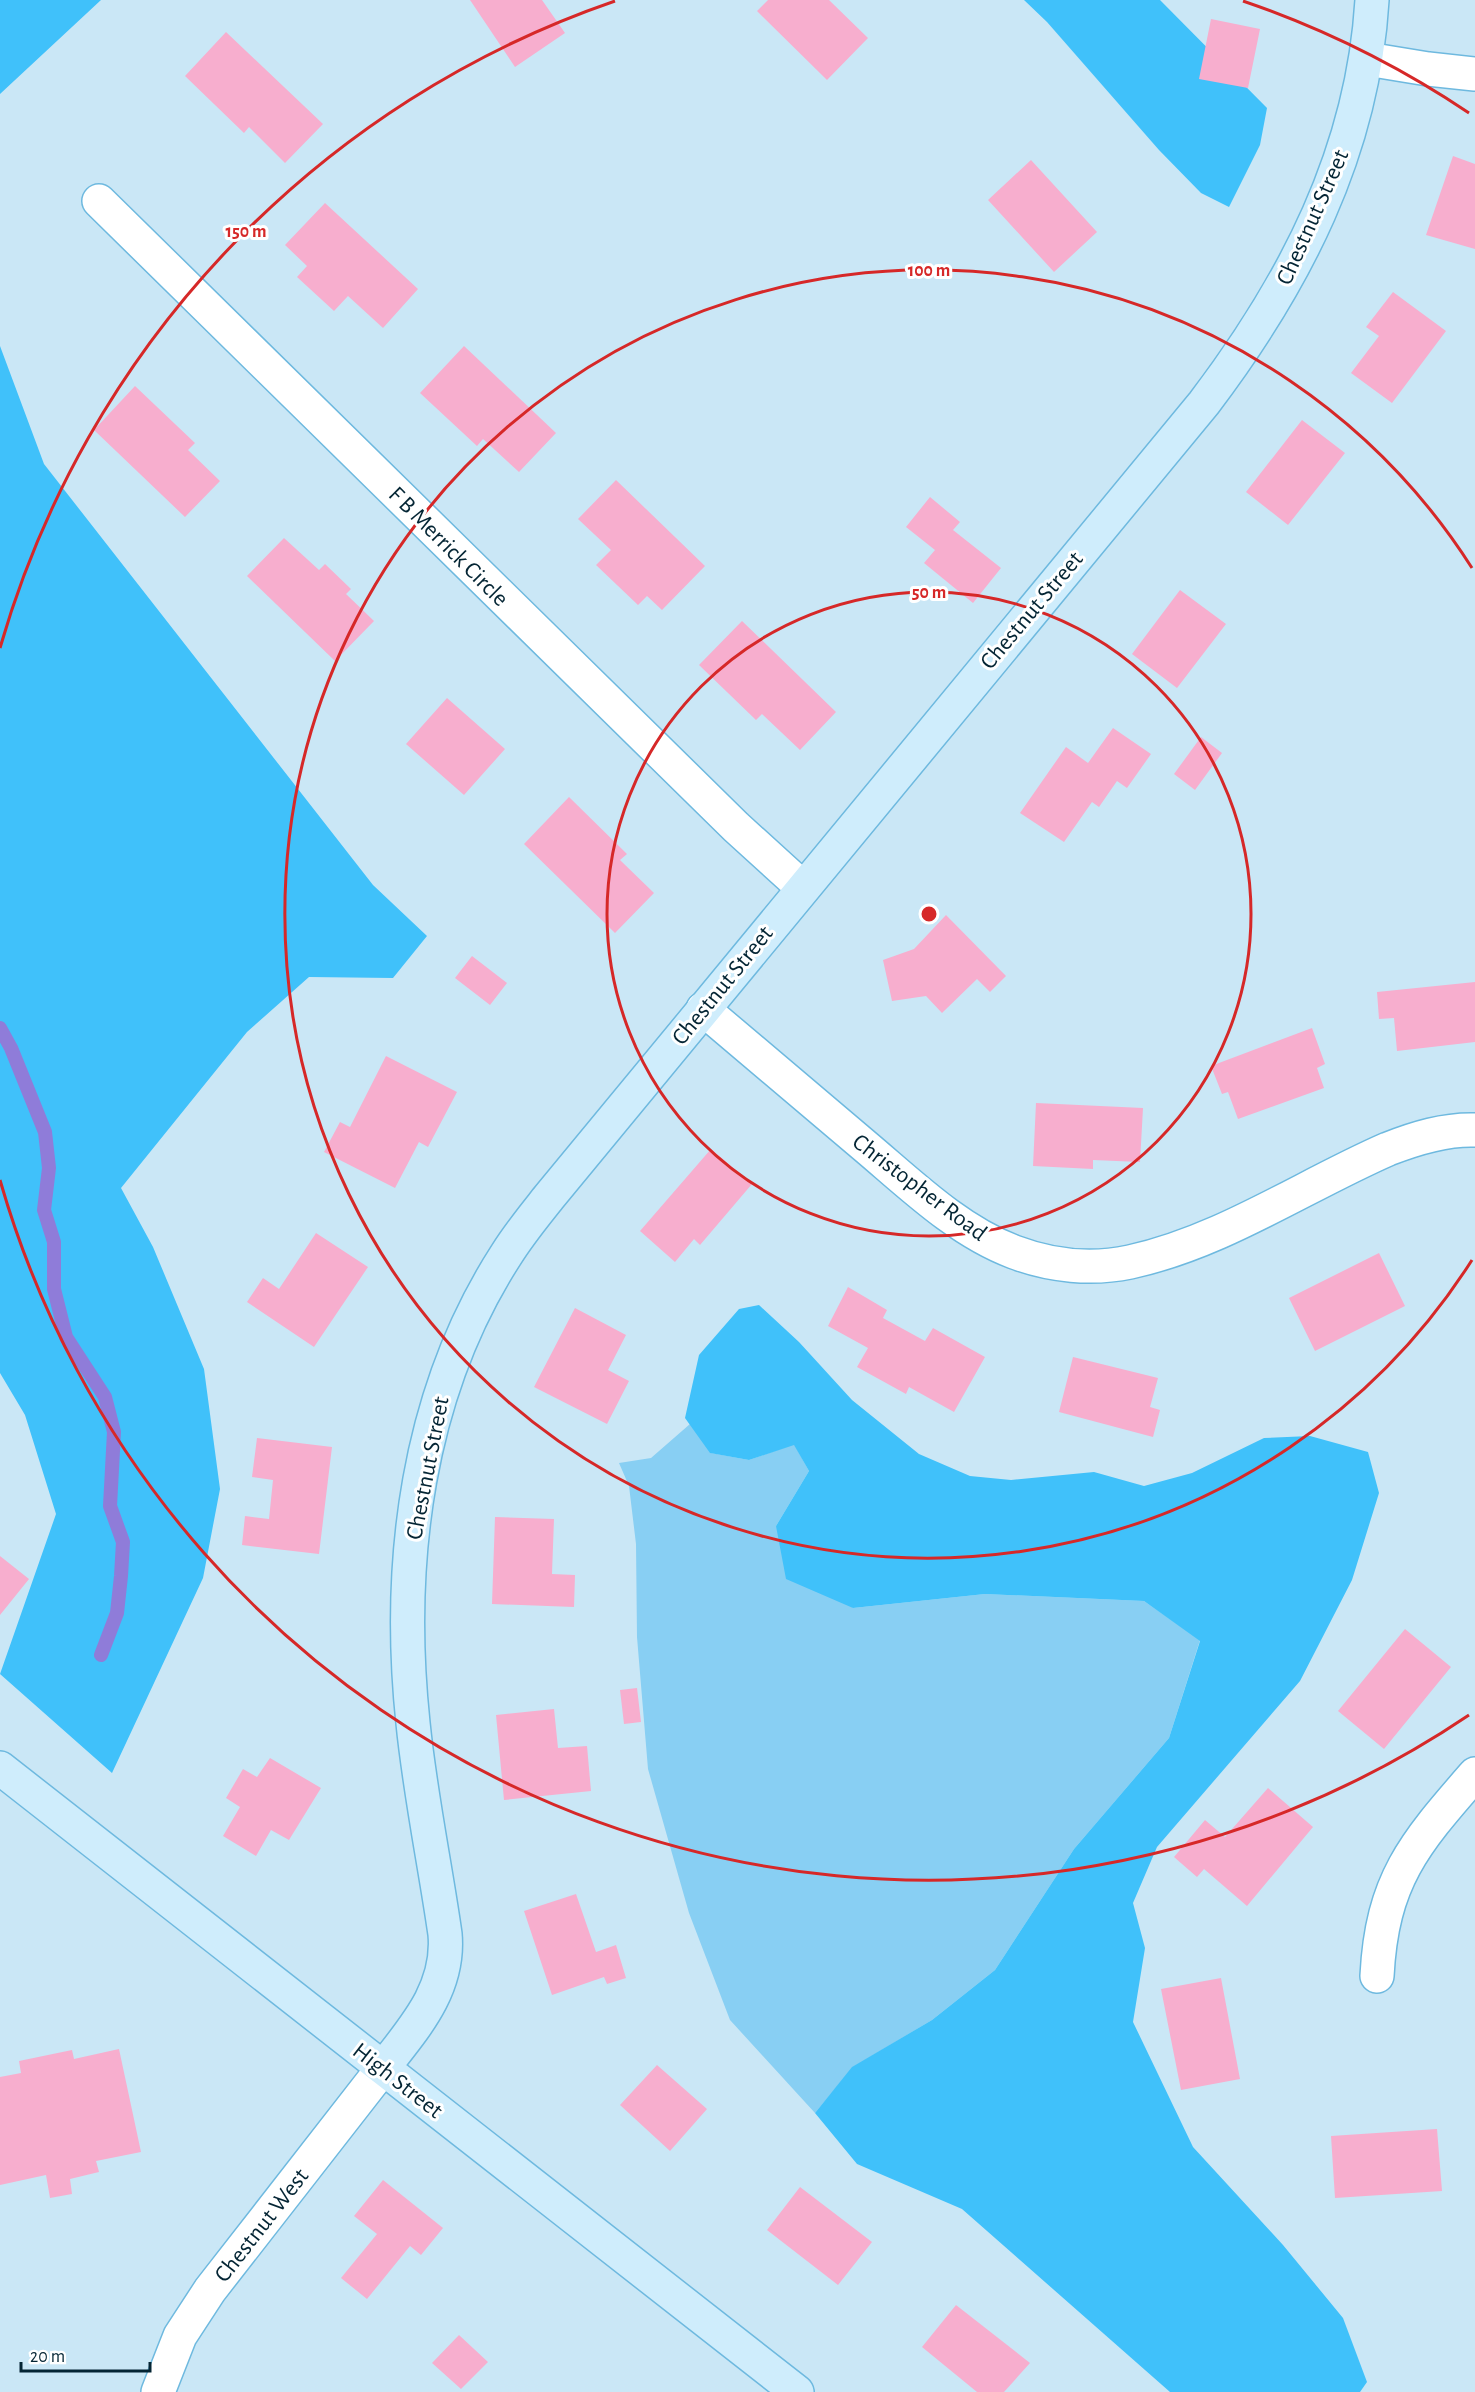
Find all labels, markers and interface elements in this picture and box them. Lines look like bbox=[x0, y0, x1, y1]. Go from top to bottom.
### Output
street label: Chestnut Street bbox=[1272, 146, 1354, 289]
text: 150 m bbox=[226, 223, 266, 241]
text: 100 m bbox=[908, 262, 950, 280]
street label: F B Merrick Circle bbox=[384, 482, 513, 611]
street label: Chestnut Street bbox=[976, 547, 1088, 674]
text: 50 m bbox=[912, 584, 946, 602]
centre of rings bbox=[919, 904, 939, 924]
street label: Chestnut Street bbox=[668, 921, 778, 1050]
street label: Christopher Road bbox=[848, 1130, 991, 1246]
street label: Chestnut Street bbox=[402, 1394, 454, 1542]
street label: High Street bbox=[348, 2038, 447, 2123]
street label: Chestnut West bbox=[210, 2164, 314, 2287]
scale bar bbox=[21, 2335, 150, 2373]
text: 20 m bbox=[30, 2348, 65, 2366]

